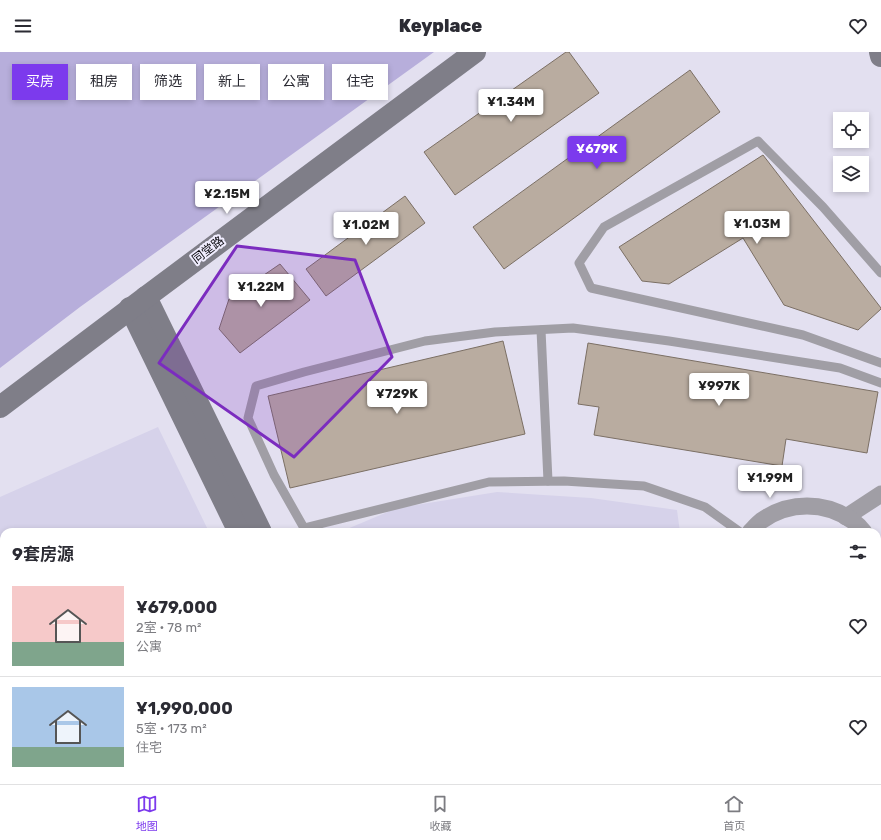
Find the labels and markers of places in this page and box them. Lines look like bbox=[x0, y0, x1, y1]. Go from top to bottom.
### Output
pin: ¥1.34M bbox=[478, 89, 544, 123]
pin: ¥679K bbox=[569, 136, 625, 170]
pin: ¥2.15M bbox=[194, 181, 260, 215]
pin: ¥1.03M bbox=[724, 211, 790, 245]
pin: ¥1.02M bbox=[333, 212, 399, 246]
pin: ¥1.22M bbox=[228, 274, 294, 308]
pin: ¥997K bbox=[691, 373, 747, 407]
pin: ¥729K bbox=[369, 381, 425, 415]
pin: ¥1.99M bbox=[737, 465, 803, 499]

